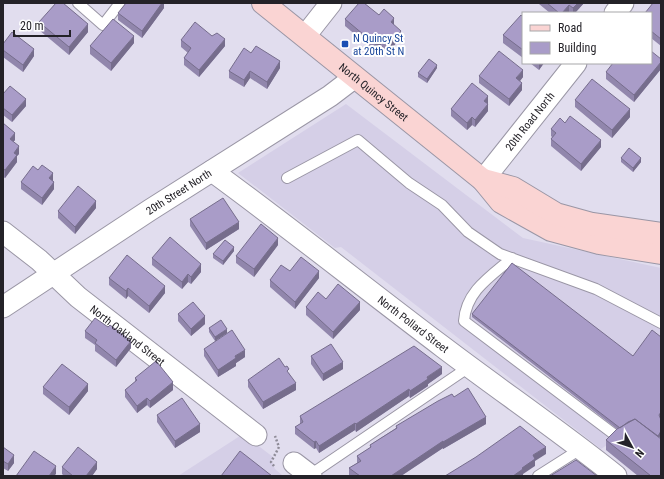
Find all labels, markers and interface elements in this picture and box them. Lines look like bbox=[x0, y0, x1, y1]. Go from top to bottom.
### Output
scale bar bbox=[14, 12, 70, 38]
legend bbox=[522, 12, 652, 64]
text: 20 m bbox=[20, 19, 44, 33]
text: Road bbox=[558, 21, 582, 35]
place label: N Quincy St at 20th St N bbox=[353, 32, 404, 58]
marker: N Quincy St at 20th St N bbox=[340, 39, 350, 49]
text: Building bbox=[558, 41, 596, 55]
street label: North Quincy Street bbox=[336, 61, 410, 124]
street label: 20th Road North bbox=[503, 90, 557, 154]
street label: 20th Street North bbox=[144, 167, 214, 218]
street label: North Pollard Street bbox=[375, 293, 451, 356]
street label: North Oakland Street bbox=[87, 303, 167, 369]
north arrow bbox=[612, 427, 652, 467]
text: N bbox=[632, 446, 646, 460]

